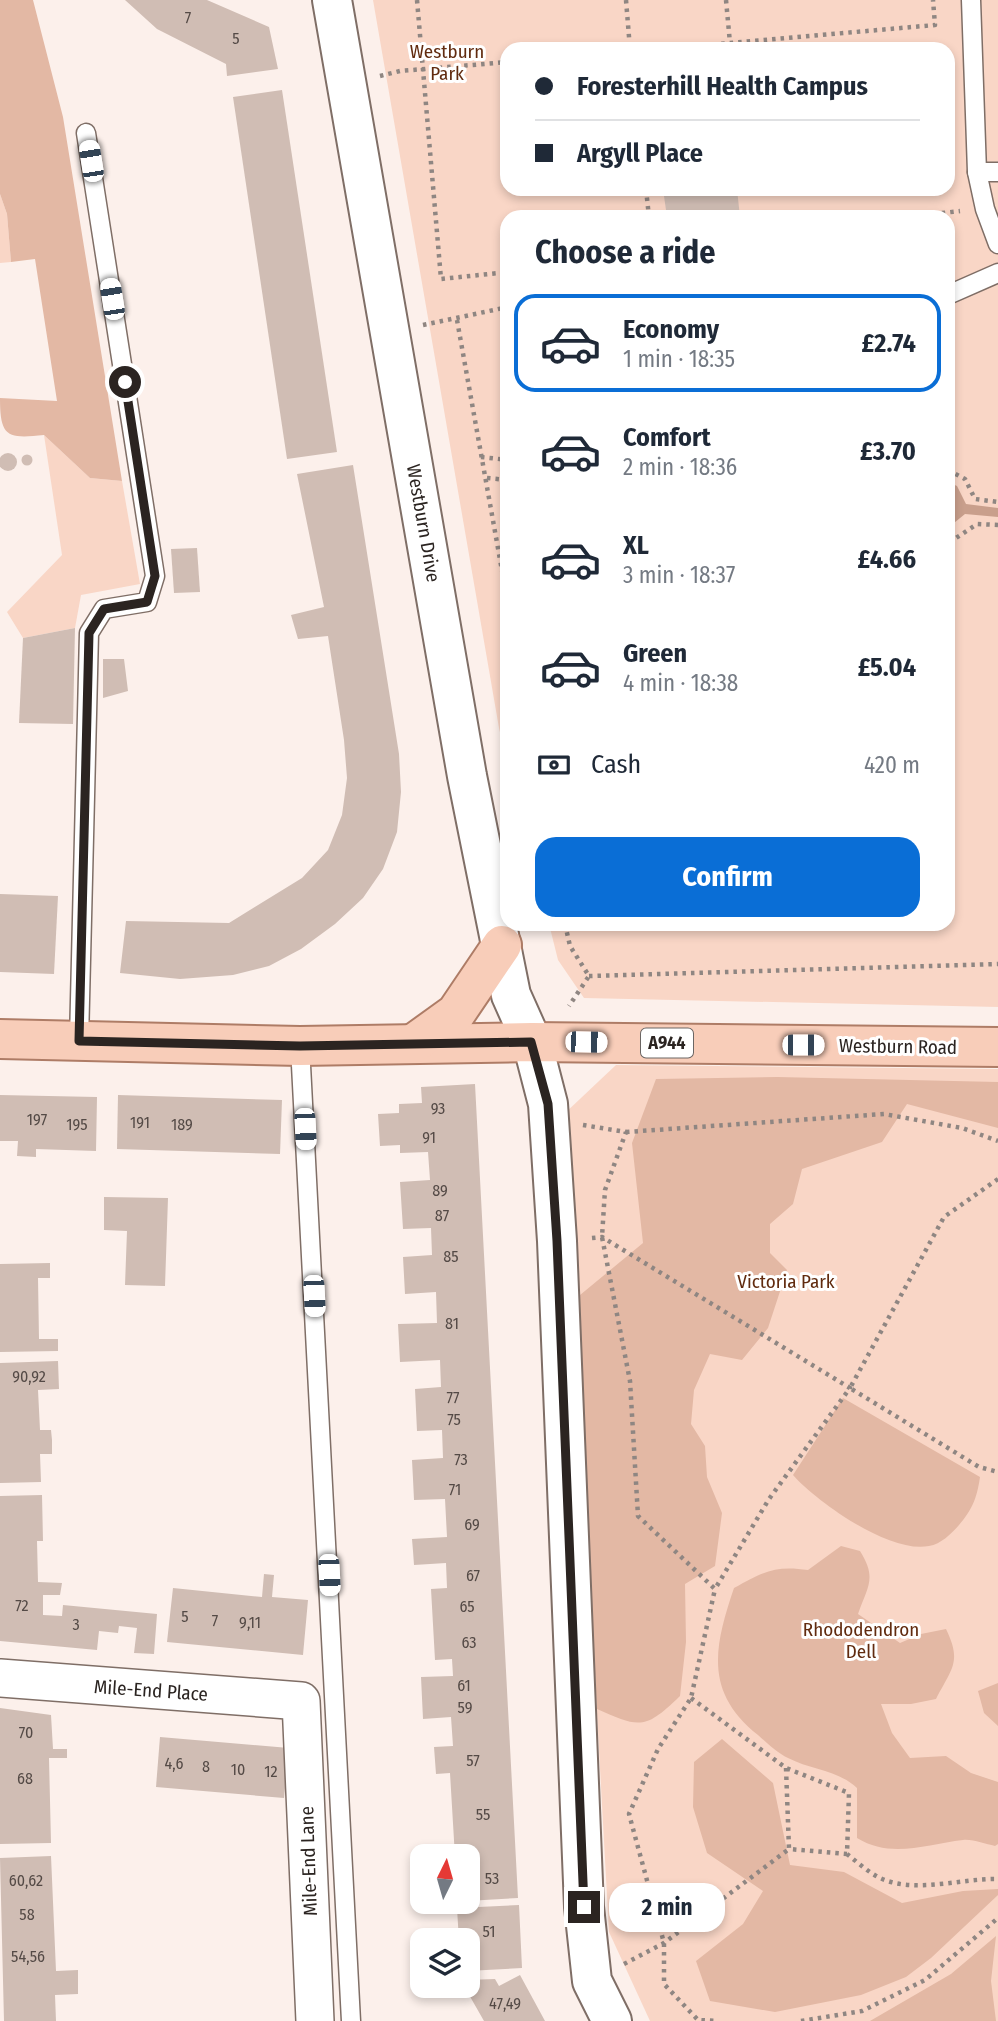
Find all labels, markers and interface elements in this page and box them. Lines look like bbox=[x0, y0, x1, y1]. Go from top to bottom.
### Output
house number: 7 bbox=[185, 8, 192, 27]
house number: 5 bbox=[232, 29, 240, 48]
park label: Westburn Park bbox=[410, 40, 484, 85]
text: Foresterhill Health Campus bbox=[577, 71, 868, 102]
text: Argyll Place bbox=[577, 138, 703, 169]
car bbox=[78, 139, 105, 183]
text: Choose a ride bbox=[535, 233, 716, 271]
car bbox=[99, 277, 126, 321]
icon: car bbox=[539, 312, 602, 375]
text: Economy bbox=[623, 314, 719, 345]
text: £2.74 bbox=[862, 328, 916, 359]
text: 1 min · 18:35 bbox=[623, 345, 735, 373]
route start bbox=[109, 366, 141, 398]
icon: car bbox=[539, 420, 602, 483]
text: Comfort bbox=[623, 422, 711, 453]
text: £3.70 bbox=[860, 436, 916, 467]
text: 2 min · 18:36 bbox=[623, 453, 737, 481]
street label: Westburn Drive bbox=[402, 462, 445, 584]
icon: car bbox=[539, 528, 602, 591]
text: XL bbox=[623, 530, 649, 561]
text: £4.66 bbox=[858, 544, 916, 575]
text: 3 min · 18:37 bbox=[623, 561, 735, 589]
icon: car bbox=[539, 636, 602, 699]
text: Green bbox=[623, 638, 687, 669]
text: £5.04 bbox=[858, 652, 916, 683]
text: 4 min · 18:38 bbox=[623, 669, 738, 697]
icon: cash bbox=[535, 746, 573, 784]
text: Cash bbox=[591, 749, 641, 780]
text: 420 m bbox=[864, 751, 920, 779]
button: Confirm bbox=[535, 837, 920, 917]
road number: A944 bbox=[641, 1028, 693, 1058]
car bbox=[565, 1031, 608, 1053]
street label: Westburn Road bbox=[839, 1034, 957, 1059]
car bbox=[783, 1035, 825, 1056]
house number: 93 bbox=[431, 1099, 445, 1118]
car bbox=[294, 1107, 317, 1151]
house number: 197 bbox=[27, 1110, 48, 1129]
house number: 191 bbox=[130, 1113, 150, 1132]
house number: 195 bbox=[66, 1115, 88, 1134]
house number: 189 bbox=[171, 1115, 193, 1134]
house number: 91 bbox=[422, 1128, 436, 1147]
house number: 89 bbox=[432, 1181, 448, 1200]
house number: 87 bbox=[435, 1206, 450, 1225]
house number: 85 bbox=[443, 1247, 459, 1266]
park label: Victoria Park bbox=[737, 1270, 835, 1293]
car bbox=[303, 1274, 326, 1318]
house number: 81 bbox=[445, 1314, 459, 1333]
house number: 90,92 bbox=[12, 1367, 46, 1386]
house number: 77 bbox=[446, 1388, 460, 1407]
house number: 75 bbox=[447, 1410, 461, 1429]
house number: 73 bbox=[454, 1450, 468, 1469]
house number: 71 bbox=[449, 1480, 461, 1499]
house number: 69 bbox=[464, 1515, 480, 1534]
car bbox=[318, 1553, 341, 1597]
house number: 67 bbox=[466, 1566, 481, 1585]
house number: 72 bbox=[15, 1596, 29, 1615]
house number: 65 bbox=[459, 1597, 475, 1616]
house number: 5 bbox=[181, 1607, 189, 1626]
house number: 7 bbox=[212, 1611, 219, 1630]
house number: 9,11 bbox=[239, 1613, 261, 1632]
house number: 3 bbox=[72, 1615, 80, 1634]
park label: Rhododendron Dell bbox=[803, 1618, 919, 1663]
house number: 63 bbox=[461, 1633, 477, 1652]
street label: Mile-End Place bbox=[93, 1675, 209, 1706]
house number: 61 bbox=[457, 1676, 471, 1695]
house number: 59 bbox=[458, 1698, 473, 1717]
house number: 70 bbox=[19, 1723, 33, 1742]
house number: 57 bbox=[466, 1751, 480, 1770]
house number: 4,6 bbox=[165, 1754, 183, 1773]
house number: 8 bbox=[202, 1757, 210, 1776]
house number: 10 bbox=[231, 1760, 245, 1779]
house number: 12 bbox=[264, 1762, 278, 1781]
house number: 68 bbox=[17, 1769, 33, 1788]
house number: 55 bbox=[476, 1805, 490, 1824]
street label: Mile-End Lane bbox=[295, 1806, 322, 1916]
north arrow bbox=[410, 1844, 480, 1914]
map controls bbox=[410, 1844, 480, 1998]
house number: 53 bbox=[485, 1869, 499, 1888]
house number: 60,62 bbox=[9, 1871, 43, 1890]
callout: 2 min bbox=[608, 1882, 724, 1932]
route end bbox=[568, 1891, 600, 1923]
text: 2 min bbox=[642, 1893, 693, 1921]
house number: 58 bbox=[19, 1905, 35, 1924]
house number: 51 bbox=[483, 1922, 495, 1941]
button: layers bbox=[410, 1928, 480, 1998]
house number: 54,56 bbox=[11, 1947, 45, 1966]
house number: 47,49 bbox=[489, 1994, 521, 2013]

